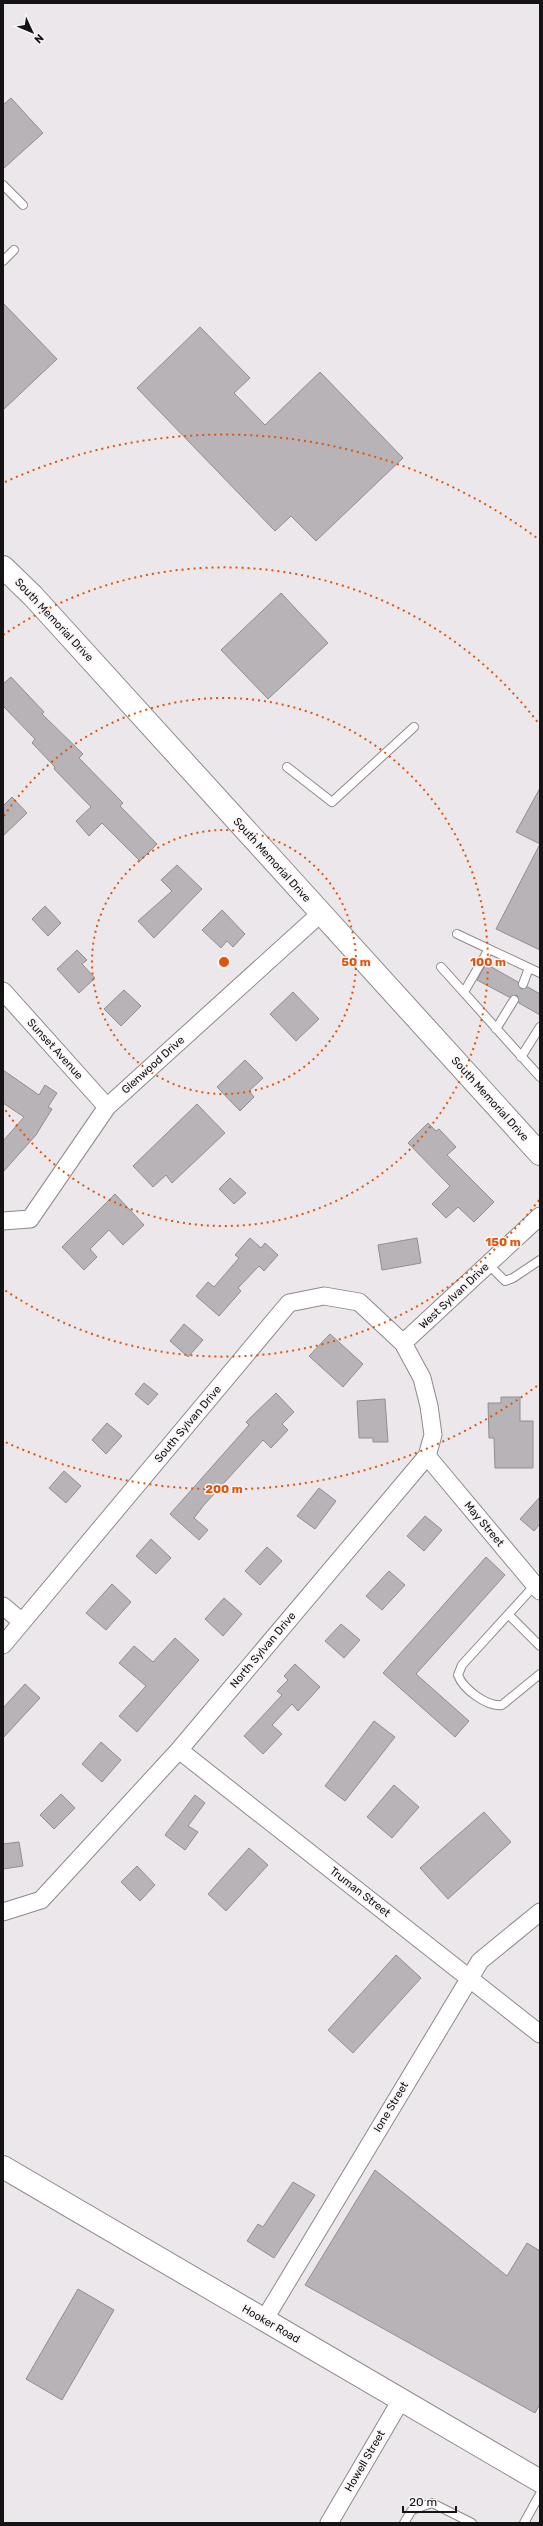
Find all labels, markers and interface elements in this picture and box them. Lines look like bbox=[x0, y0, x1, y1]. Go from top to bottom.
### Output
north arrow bbox=[12, 12, 52, 52]
text: N bbox=[31, 31, 46, 46]
street label: South Memorial Drive bbox=[12, 576, 96, 664]
street label: South Memorial Drive bbox=[231, 815, 313, 905]
centre of rings bbox=[217, 955, 231, 969]
text: 50 m bbox=[341, 955, 371, 969]
text: 100 m bbox=[470, 955, 506, 969]
street label: Sunset Avenue bbox=[24, 1016, 86, 1082]
street label: Glenwood Drive bbox=[119, 1033, 187, 1097]
street label: South Memorial Drive bbox=[449, 1054, 531, 1144]
text: 150 m bbox=[485, 1235, 521, 1249]
street label: West Sylvan Drive bbox=[416, 1260, 492, 1332]
street label: South Sylvan Drive bbox=[152, 1383, 224, 1465]
text: 200 m bbox=[205, 1482, 243, 1496]
street label: May Street bbox=[461, 1499, 507, 1550]
street label: North Sylvan Drive bbox=[227, 1609, 299, 1691]
street label: Truman Street bbox=[327, 1864, 393, 1920]
street label: Ione Street bbox=[371, 2079, 412, 2135]
street label: Hooker Road bbox=[240, 2302, 302, 2346]
street label: Howell Street bbox=[342, 2427, 388, 2494]
scale bar bbox=[403, 2488, 456, 2514]
text: 20 m bbox=[409, 2495, 437, 2509]

